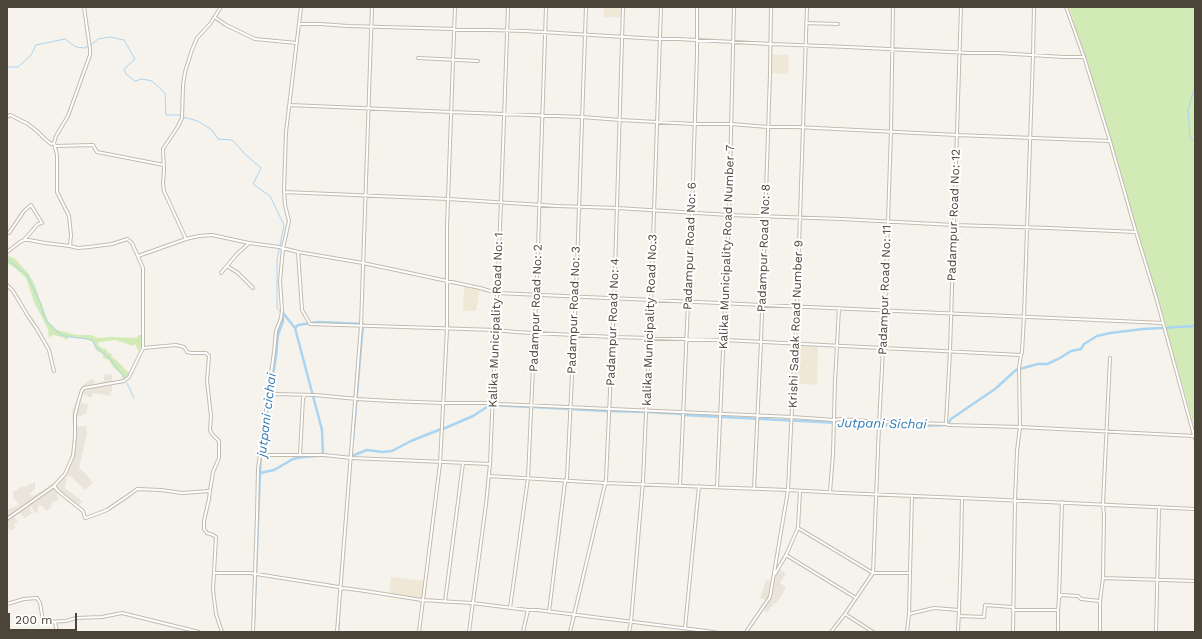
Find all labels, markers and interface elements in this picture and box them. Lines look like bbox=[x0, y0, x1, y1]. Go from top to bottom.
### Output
street label: Kalika Municipality Road Number 7 bbox=[716, 145, 738, 349]
street label: Padampur Road No: 12 bbox=[944, 149, 964, 281]
street label: Padampur Road No: 6 bbox=[681, 182, 699, 310]
street label: Padampur Road No: 8 bbox=[755, 184, 773, 312]
street label: Padampur Road No: 11 bbox=[876, 225, 894, 355]
street label: Kalika Municipality Road No: 1 bbox=[486, 232, 506, 408]
street label: kalika Municipality Road No.3 bbox=[640, 234, 660, 406]
street label: Krishi Sadak Road Number 9 bbox=[786, 240, 806, 408]
street label: Padampur Road No: 2 bbox=[527, 244, 545, 372]
street label: Padampur Road No: 3 bbox=[565, 246, 583, 374]
street label: Padampur Road No: 4 bbox=[604, 258, 622, 386]
water label: jutpani cichai bbox=[254, 372, 280, 458]
water label: Jutpani Sichai bbox=[837, 415, 927, 433]
scale bar bbox=[10, 605, 79, 631]
text: 200 m bbox=[15, 613, 52, 627]

